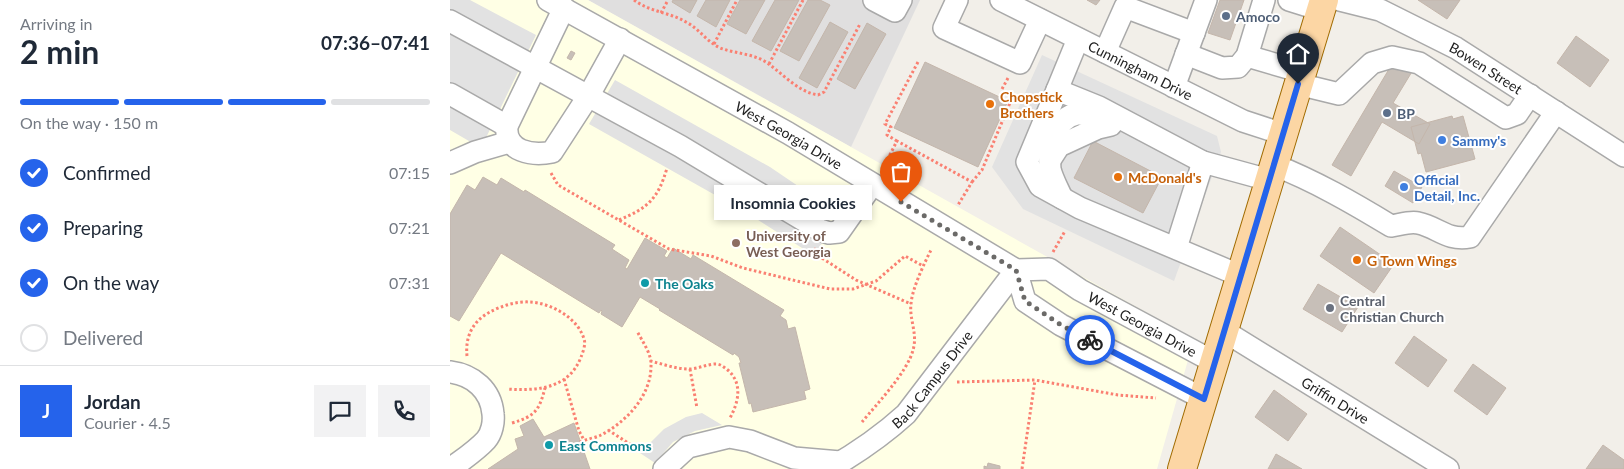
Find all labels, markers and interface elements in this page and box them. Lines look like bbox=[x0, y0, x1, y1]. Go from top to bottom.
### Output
place label: Amoco bbox=[1235, 8, 1280, 25]
marker: Amoco bbox=[1220, 10, 1232, 22]
text: Arriving in bbox=[20, 14, 93, 33]
text: 07:36–07:41 bbox=[321, 31, 430, 54]
text: 2 min bbox=[20, 32, 99, 71]
pin bbox=[1277, 33, 1319, 84]
street label: Cunningham Drive bbox=[1086, 37, 1196, 103]
street label: Bowen Street bbox=[1447, 38, 1526, 97]
icon: home bbox=[1284, 40, 1312, 68]
place label: Chopstick Brothers bbox=[1000, 88, 1063, 121]
street label: West Georgia Drive bbox=[732, 97, 846, 172]
marker: Chopstick Brothers bbox=[984, 98, 996, 110]
place label: BP bbox=[1397, 105, 1415, 122]
marker: BP bbox=[1381, 107, 1393, 119]
text: On the way · 150 m bbox=[20, 113, 158, 132]
place label: Sammy's bbox=[1452, 132, 1506, 149]
marker: Sammy's bbox=[1436, 134, 1448, 146]
pin bbox=[880, 151, 922, 202]
icon: bag bbox=[887, 158, 915, 186]
icon: check bbox=[20, 159, 48, 187]
text: Confirmed bbox=[63, 161, 151, 184]
text: 07:15 bbox=[389, 163, 430, 182]
place label: McDonald's bbox=[1128, 169, 1202, 186]
marker: McDonald's bbox=[1112, 171, 1124, 183]
place label: Official Detail, Inc. bbox=[1414, 171, 1480, 204]
marker: Official Detail, Inc. bbox=[1398, 181, 1410, 193]
callout: Insomnia Cookies bbox=[714, 184, 871, 220]
text: Insomnia Cookies bbox=[730, 193, 856, 212]
icon: check bbox=[20, 214, 48, 242]
text: Preparing bbox=[63, 216, 143, 239]
text: 07:21 bbox=[389, 218, 430, 237]
place label: University of West Georgia bbox=[746, 227, 831, 260]
marker: University of West Georgia bbox=[730, 237, 742, 249]
place label: G Town Wings bbox=[1367, 252, 1457, 269]
marker: G Town Wings bbox=[1351, 254, 1363, 266]
icon: check bbox=[20, 269, 48, 297]
text: On the way bbox=[63, 271, 159, 294]
text: 07:31 bbox=[389, 273, 430, 292]
place label: The Oaks bbox=[655, 275, 714, 292]
marker: The Oaks bbox=[639, 277, 651, 289]
street label: West Georgia Drive bbox=[1085, 288, 1200, 360]
place label: Central Christian Church bbox=[1340, 292, 1444, 325]
marker: Central Christian Church bbox=[1324, 302, 1336, 314]
courier bbox=[1065, 315, 1115, 365]
text: Delivered bbox=[63, 326, 143, 349]
icon: bike bbox=[1076, 326, 1104, 354]
street label: Back Campus Drive bbox=[888, 327, 975, 431]
street label: Griffin Drive bbox=[1299, 373, 1372, 427]
button: chat bbox=[314, 385, 366, 437]
button: phone bbox=[378, 385, 430, 437]
text: Jordan bbox=[84, 390, 141, 413]
text: J bbox=[42, 399, 50, 422]
text: Courier · 4.5 bbox=[84, 413, 171, 432]
place label: East Commons bbox=[559, 437, 652, 454]
marker: East Commons bbox=[543, 439, 555, 451]

